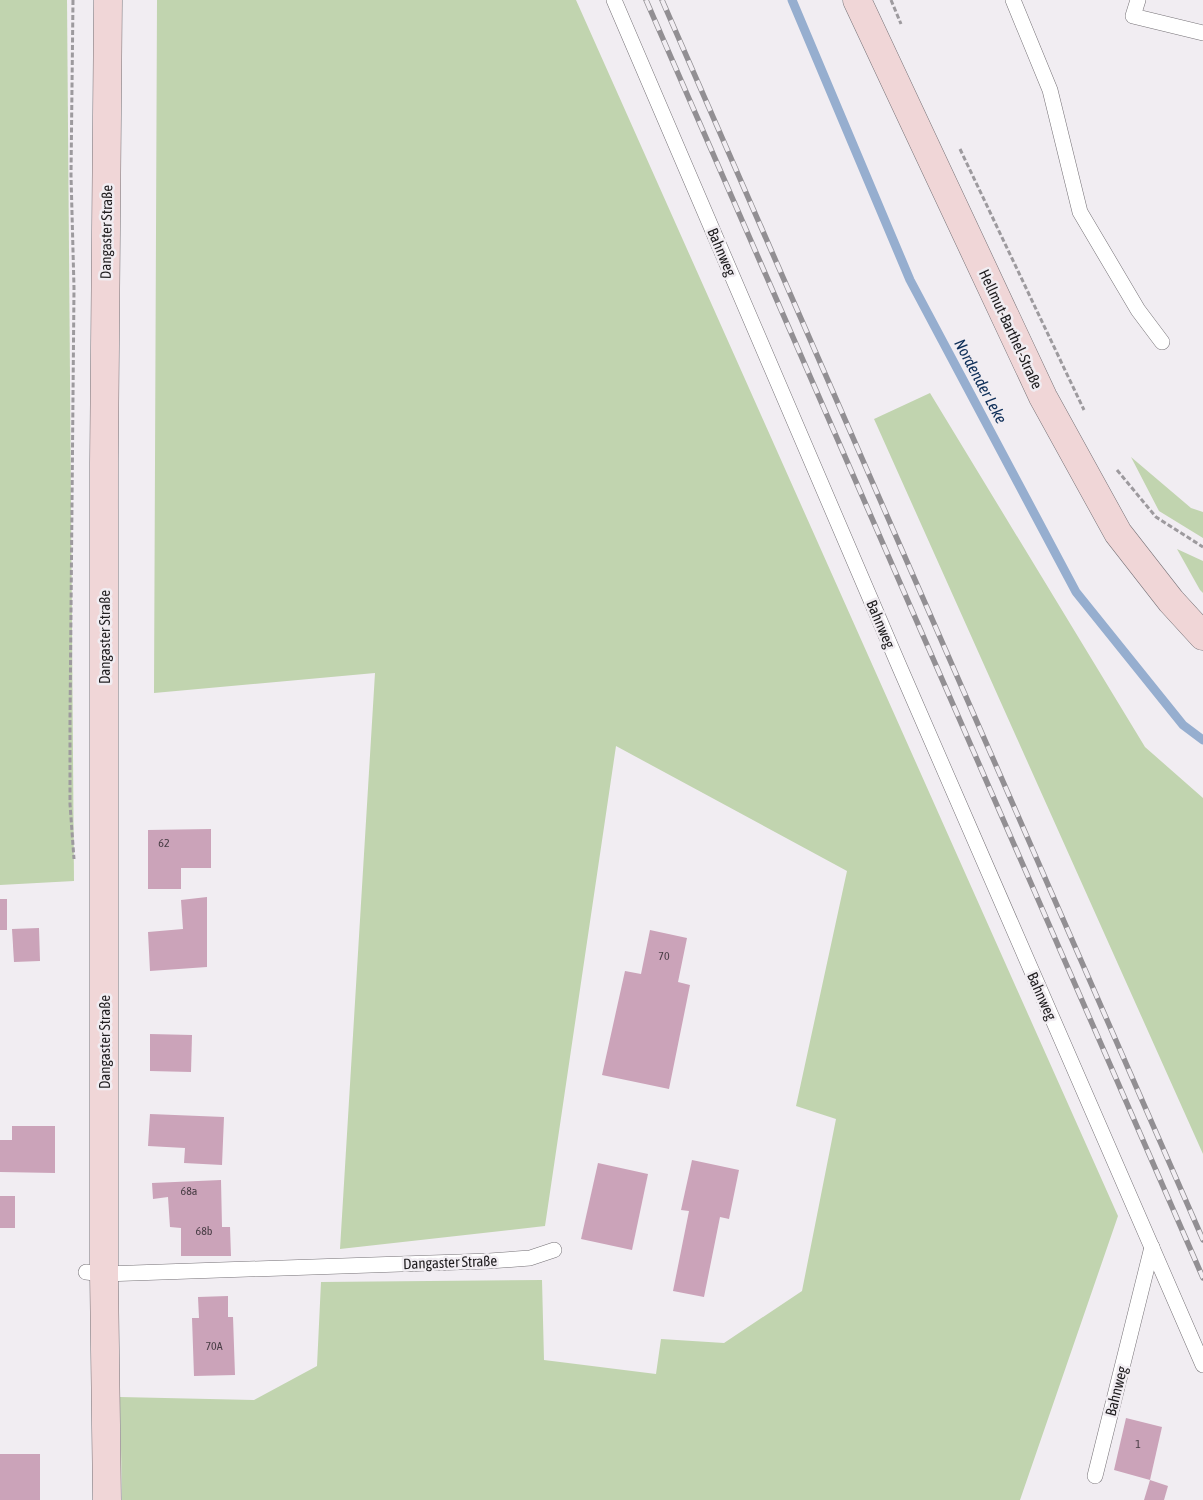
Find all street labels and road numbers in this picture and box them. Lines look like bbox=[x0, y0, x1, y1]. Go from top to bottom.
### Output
street label: Dangaster Straße bbox=[97, 185, 115, 279]
street label: Bahnweg bbox=[704, 225, 740, 279]
street label: Hellmut-Barthel-Straße bbox=[976, 267, 1046, 392]
street label: Dangaster Straße bbox=[96, 590, 113, 684]
street label: Bahnweg bbox=[863, 597, 899, 651]
street label: Bahnweg bbox=[1024, 969, 1060, 1023]
street label: Dangaster Straße bbox=[96, 995, 113, 1089]
street label: Dangaster Straße bbox=[403, 1252, 498, 1272]
street label: Bahnweg bbox=[1102, 1364, 1131, 1418]

